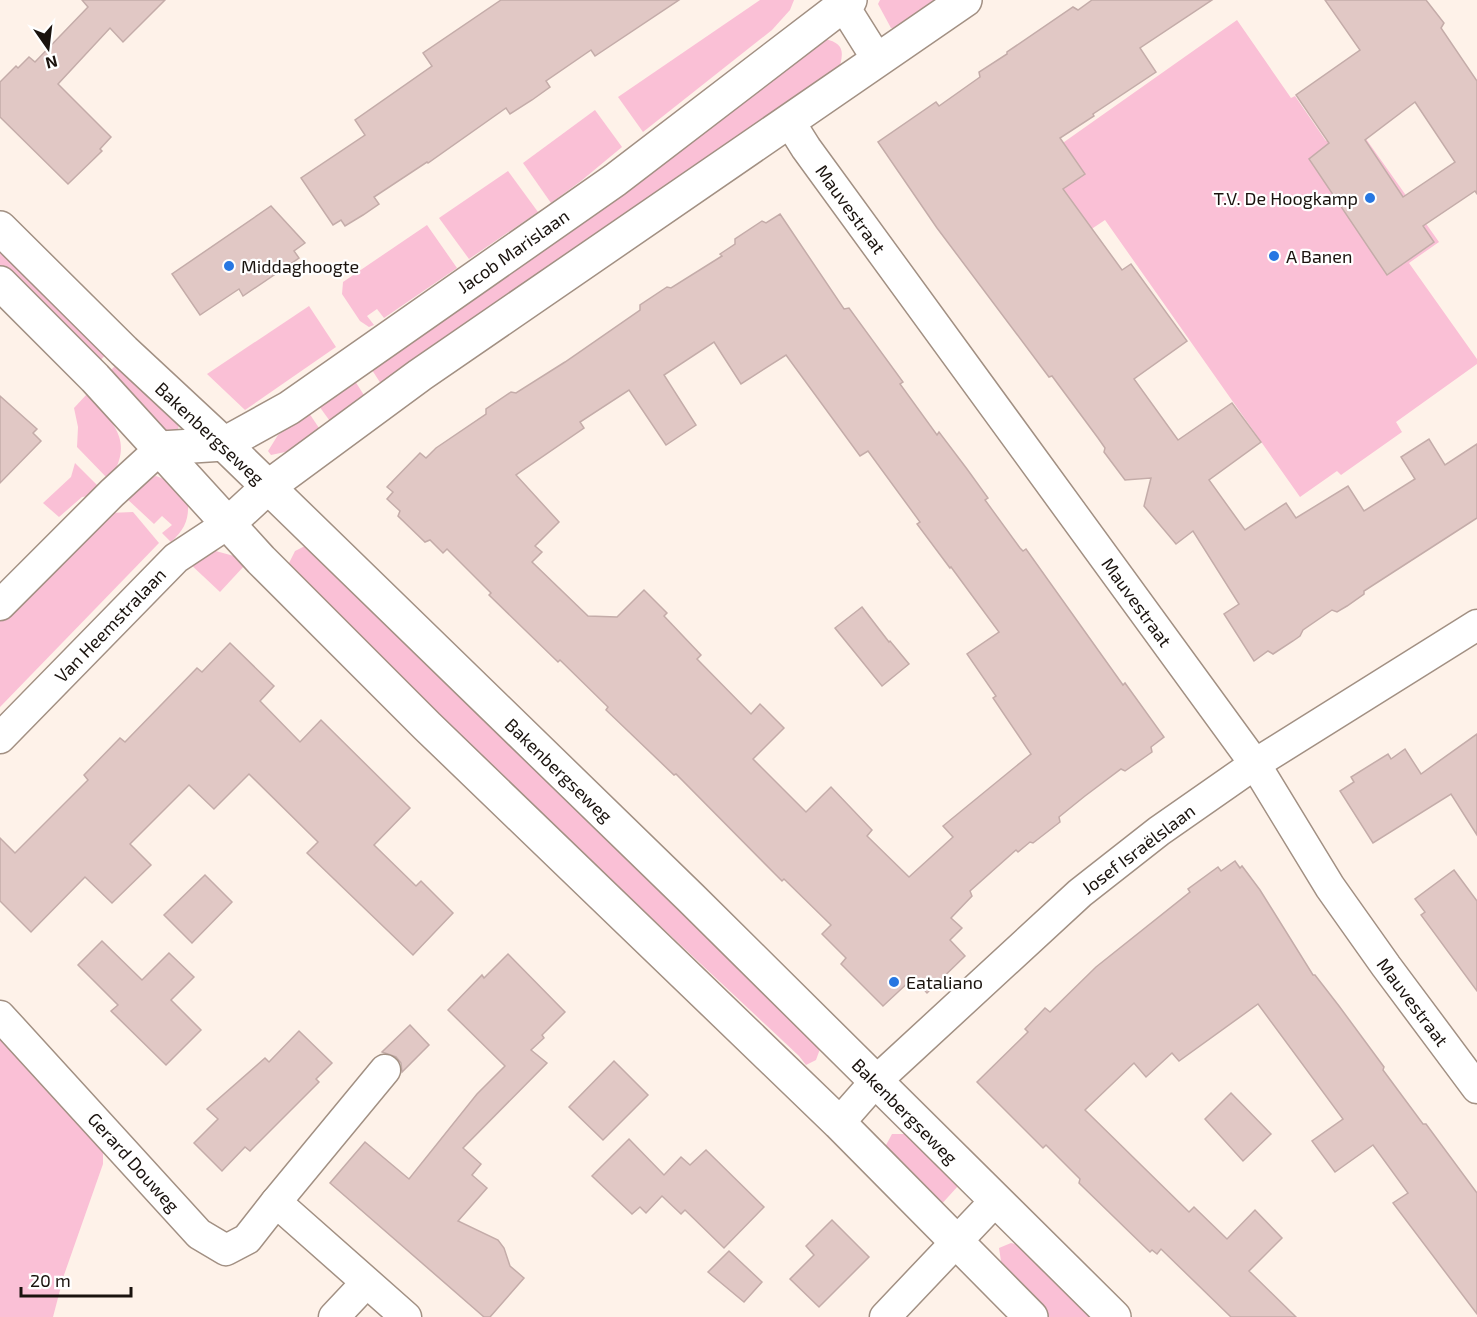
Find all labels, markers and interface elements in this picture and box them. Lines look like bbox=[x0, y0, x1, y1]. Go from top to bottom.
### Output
north arrow bbox=[18, 18, 78, 78]
text: N bbox=[44, 52, 60, 74]
street label: Mauvestraat bbox=[811, 160, 891, 258]
place label: T.V. De Hoogkamp bbox=[1214, 187, 1358, 209]
marker: T.V. De Hoogkamp bbox=[1363, 191, 1377, 205]
street label: Jacob Marislaan bbox=[453, 204, 573, 298]
place label: A Banen bbox=[1286, 245, 1352, 267]
marker: A Banen bbox=[1267, 249, 1281, 263]
place label: Middaghoogte bbox=[241, 255, 359, 277]
marker: Middaghoogte bbox=[222, 259, 236, 273]
street label: Bakenbergseweg bbox=[151, 377, 269, 489]
street label: Mauvestraat bbox=[1097, 553, 1177, 651]
street label: Van Heemstralaan bbox=[50, 563, 170, 687]
street label: Bakenbergseweg bbox=[501, 713, 617, 827]
street label: Josef Israëlslaan bbox=[1077, 799, 1199, 899]
street label: Mauvestraat bbox=[1373, 954, 1453, 1051]
place label: Eataliano bbox=[906, 971, 983, 993]
marker: Eataliano bbox=[887, 975, 901, 989]
street label: Bakenbergseweg bbox=[848, 1054, 962, 1168]
street label: Gerard Douweg bbox=[84, 1108, 184, 1216]
scale bar bbox=[21, 1260, 130, 1298]
text: 20 m bbox=[30, 1269, 71, 1291]

